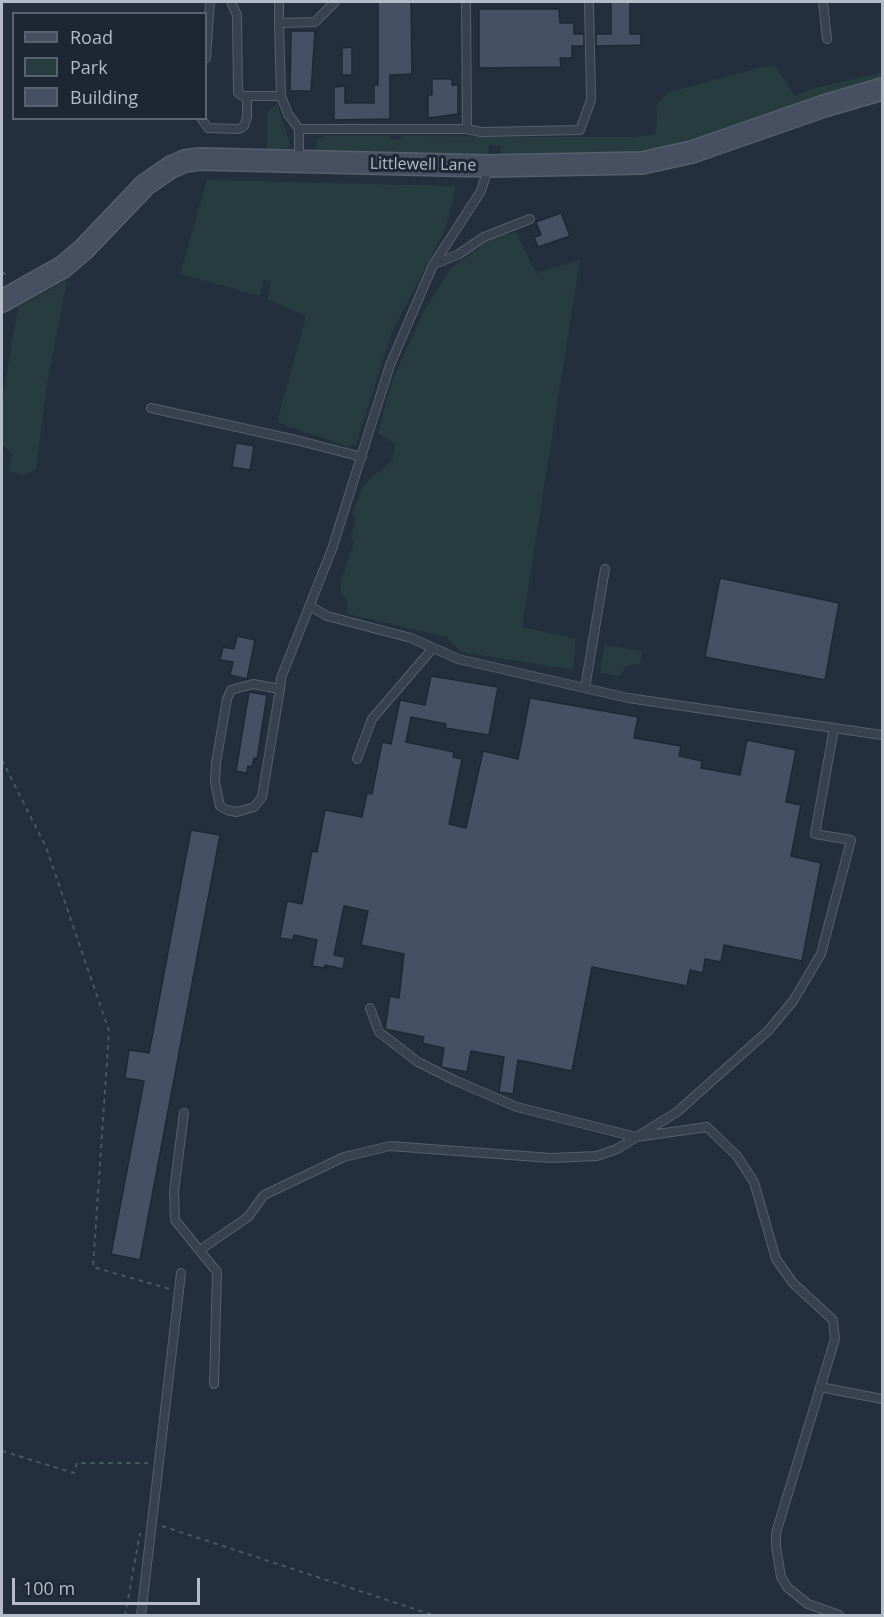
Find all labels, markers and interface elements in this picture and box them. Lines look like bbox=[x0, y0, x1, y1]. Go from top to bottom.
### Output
legend bbox=[12, 12, 207, 120]
text: Road bbox=[70, 25, 113, 49]
text: Park bbox=[70, 55, 108, 79]
text: Building bbox=[70, 85, 138, 109]
street label: Littlewell Lane bbox=[370, 154, 476, 176]
scale bar bbox=[15, 1566, 202, 1604]
text: 100 m bbox=[23, 1576, 75, 1600]

